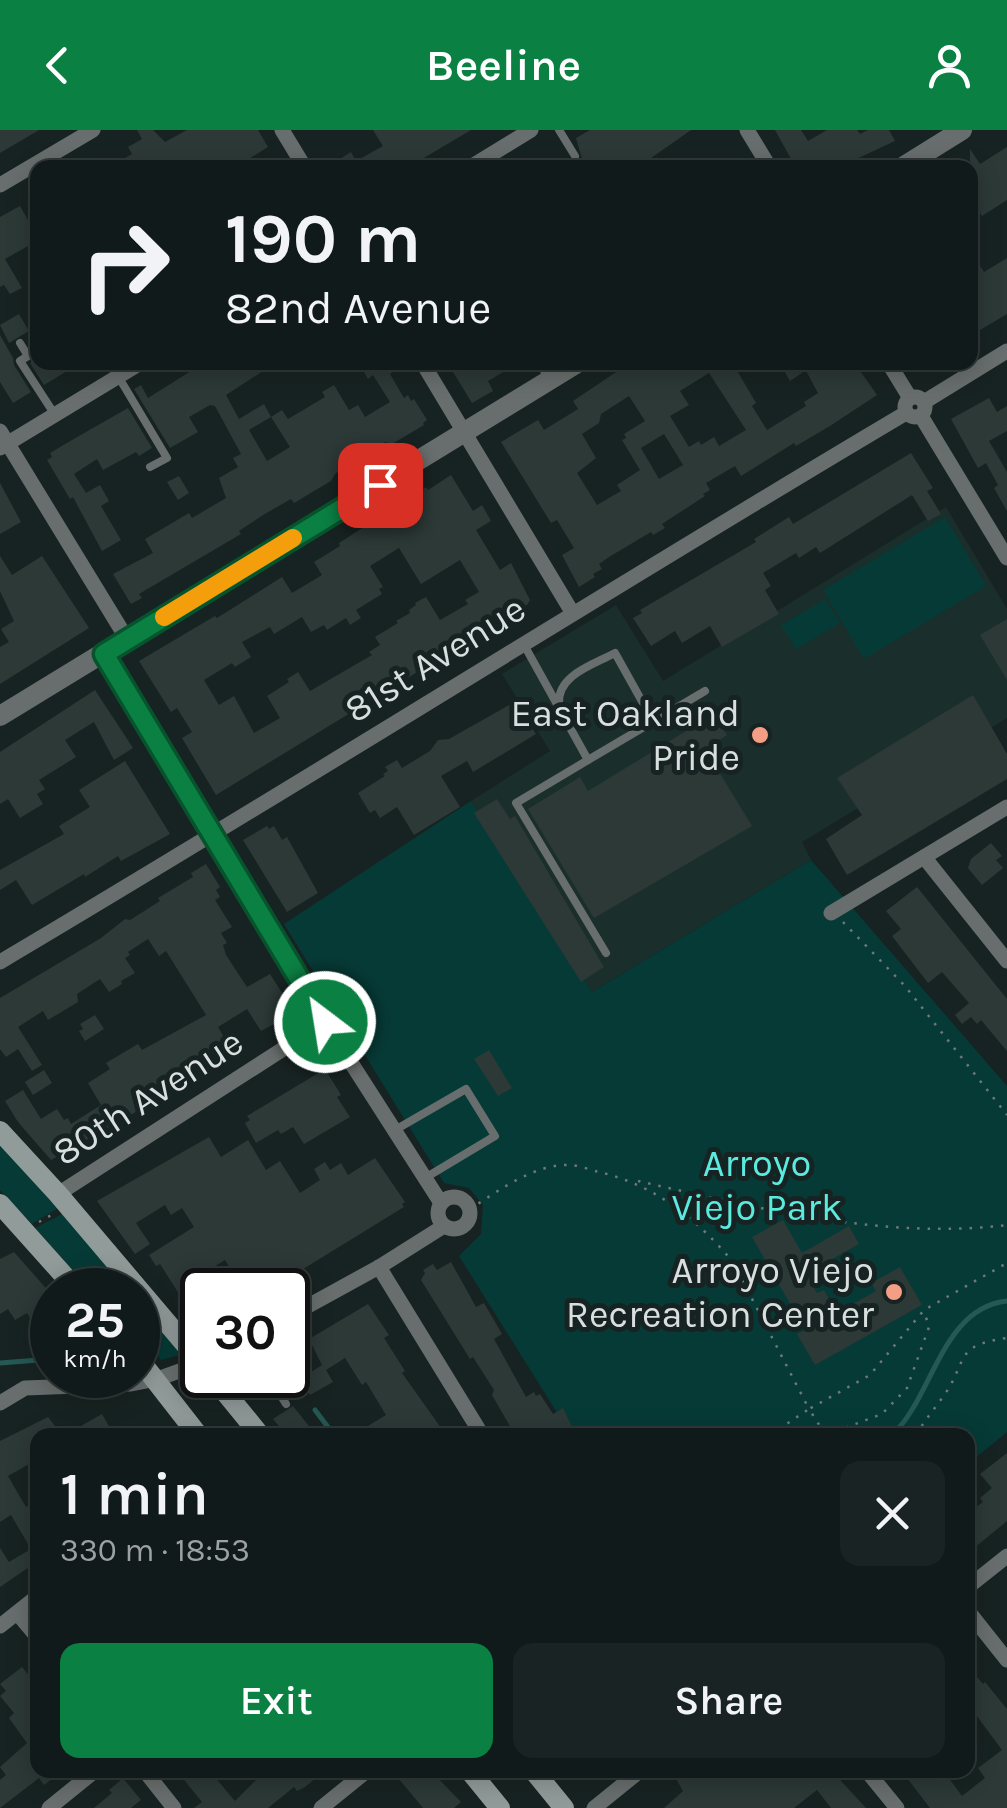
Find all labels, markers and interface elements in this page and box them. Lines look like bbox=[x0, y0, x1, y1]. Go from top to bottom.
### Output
icon: back bbox=[30, 38, 85, 93]
icon: person bbox=[922, 38, 977, 93]
text: Beeline bbox=[426, 39, 581, 91]
text: 190 m bbox=[225, 198, 421, 280]
icon: right bbox=[60, 200, 190, 330]
text: 82nd Avenue bbox=[225, 282, 491, 334]
pin bbox=[338, 443, 423, 528]
icon: arrive bbox=[353, 458, 408, 513]
street label: 81st Avenue bbox=[336, 586, 534, 732]
place label: East Oakland Pride bbox=[511, 691, 740, 780]
marker: East Oakland Pride bbox=[749, 724, 771, 746]
position arrow bbox=[273, 970, 377, 1074]
street label: 80th Avenue bbox=[45, 1019, 251, 1175]
park label: Arroyo Viejo Park bbox=[671, 1141, 843, 1230]
place label: Arroyo Viejo Recreation Center bbox=[566, 1248, 874, 1337]
speed limit sign: 30 bbox=[180, 1268, 310, 1398]
marker: Arroyo Viejo Recreation Center bbox=[883, 1281, 905, 1303]
text: 25 bbox=[65, 1291, 125, 1350]
text: km/h bbox=[63, 1344, 127, 1373]
text: 1 min bbox=[60, 1459, 209, 1529]
button: close bbox=[840, 1461, 945, 1566]
text: 330 m · 18:53 bbox=[60, 1532, 250, 1569]
button: Exit bbox=[60, 1643, 493, 1758]
button: Share bbox=[513, 1643, 945, 1758]

